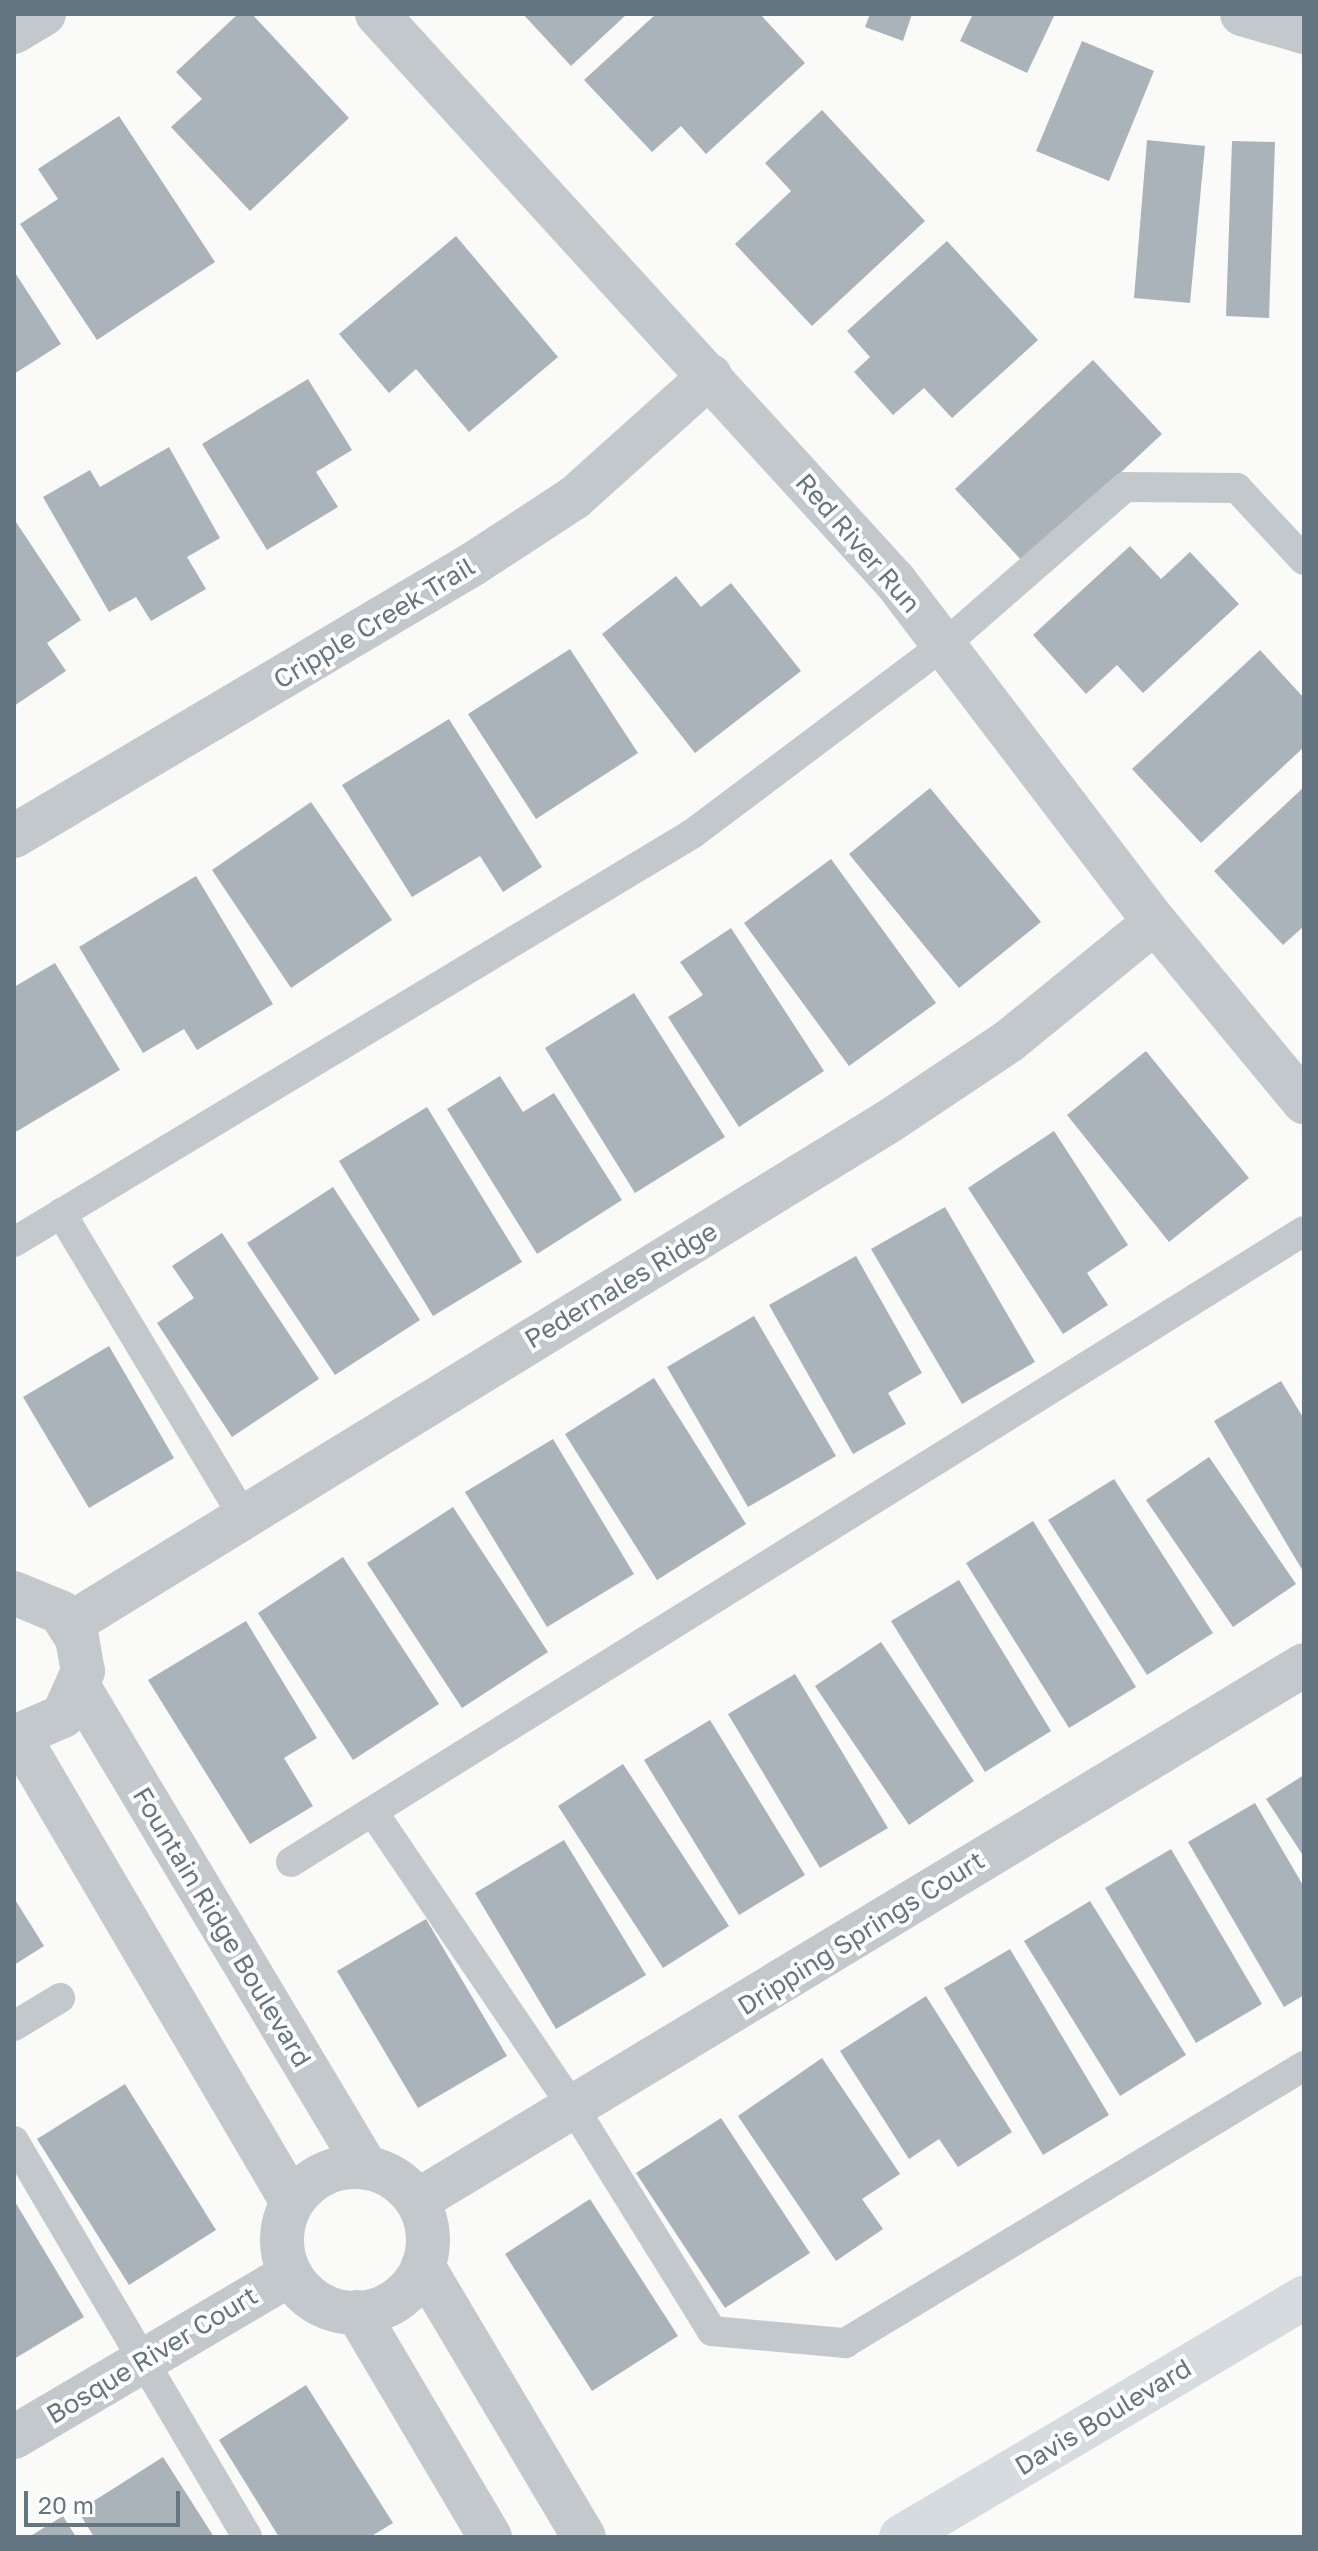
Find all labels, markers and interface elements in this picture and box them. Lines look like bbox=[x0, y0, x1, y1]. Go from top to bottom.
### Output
street label: Red River Run bbox=[789, 467, 927, 619]
street label: Cripple Creek Trail bbox=[268, 551, 480, 695]
street label: Pedernales Ridge bbox=[519, 1215, 723, 1355]
street label: Fountain Ridge Boulevard bbox=[126, 1782, 318, 2072]
street label: Dripping Springs Court bbox=[732, 1844, 990, 2022]
street label: Bosque River Court bbox=[41, 2280, 263, 2430]
street label: Davis Boulevard bbox=[1009, 2352, 1197, 2482]
scale bar bbox=[28, 2475, 184, 2525]
text: 20 m bbox=[38, 2490, 94, 2519]

